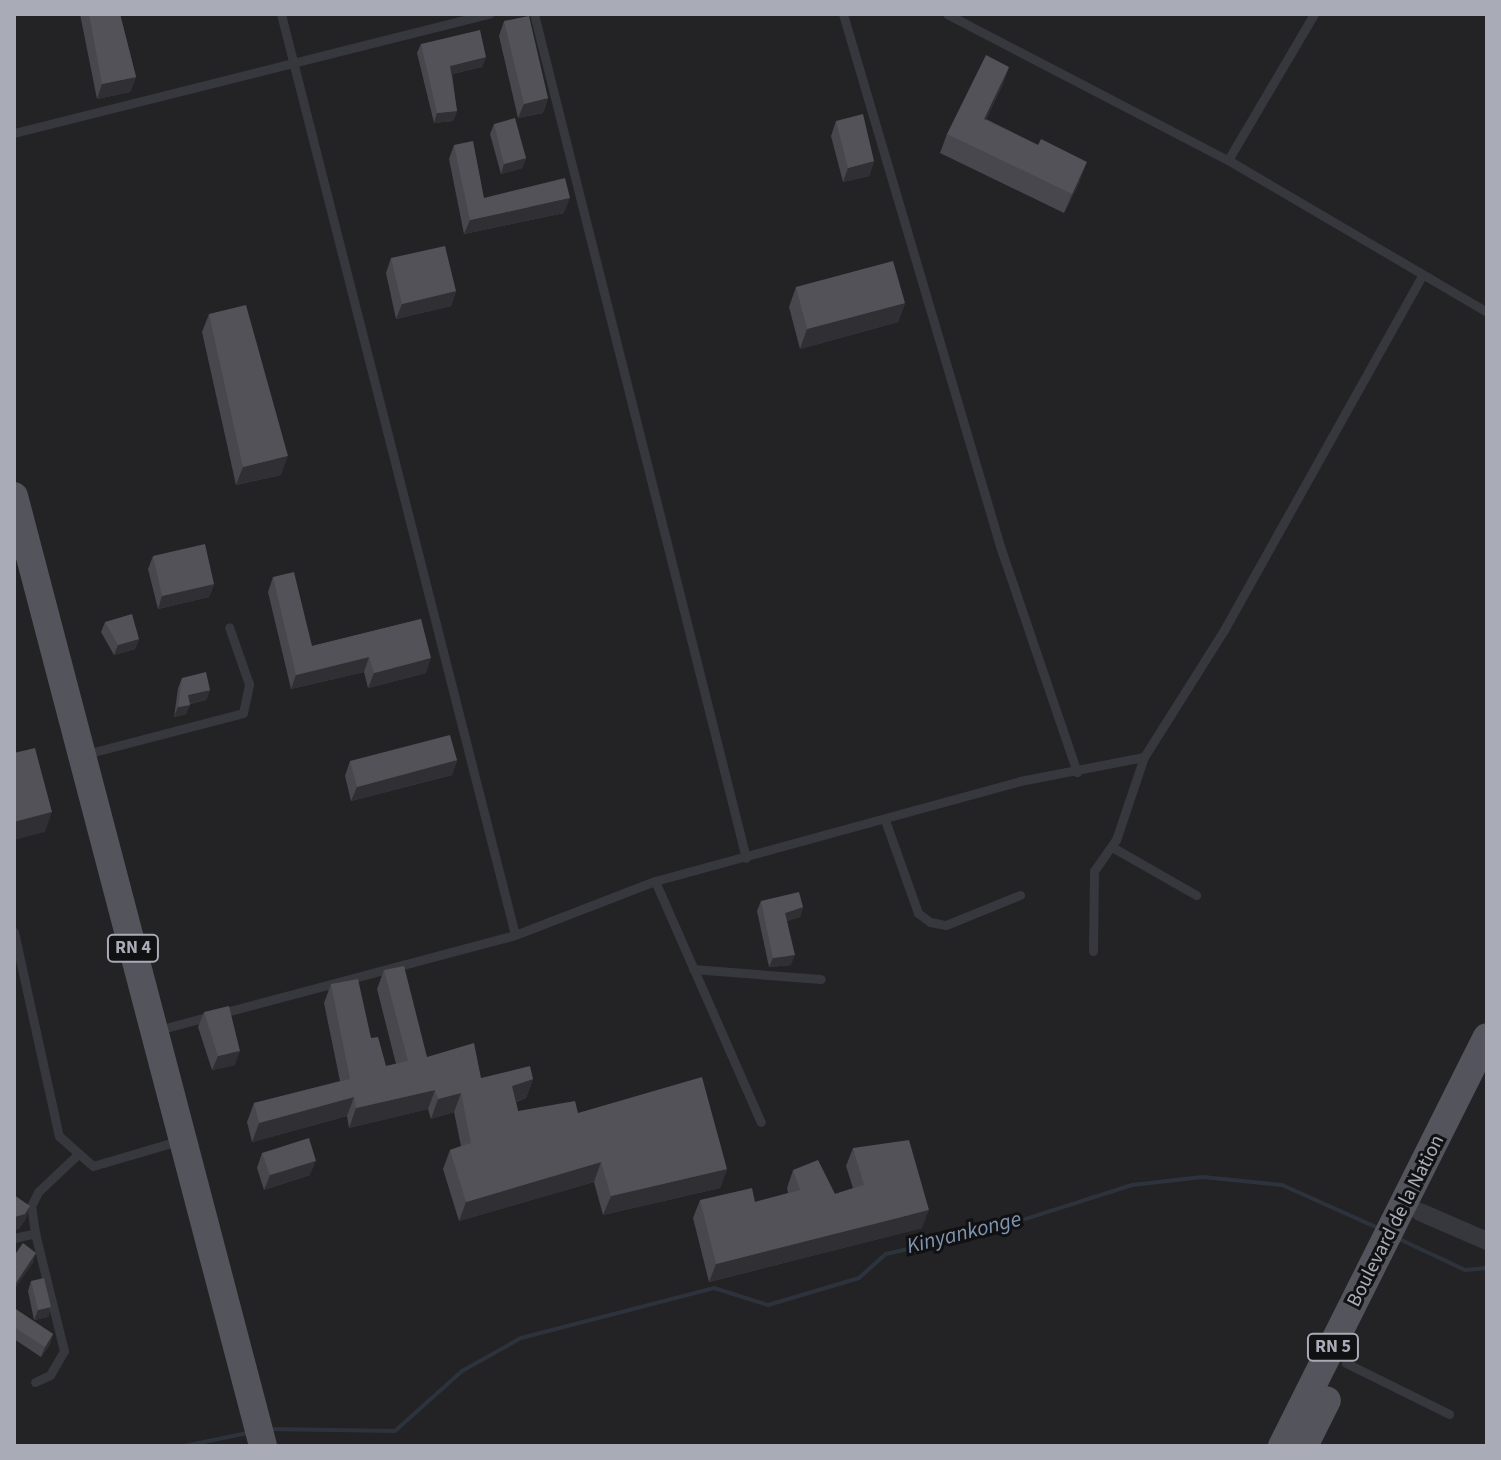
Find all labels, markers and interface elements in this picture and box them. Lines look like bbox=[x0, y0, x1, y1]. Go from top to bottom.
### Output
road number: RN 4 bbox=[105, 934, 161, 962]
street label: Boulevard de la Nation bbox=[1342, 1131, 1450, 1311]
water label: Kinyankonge bbox=[904, 1206, 1024, 1260]
road number: RN 5 bbox=[1305, 1333, 1361, 1361]

